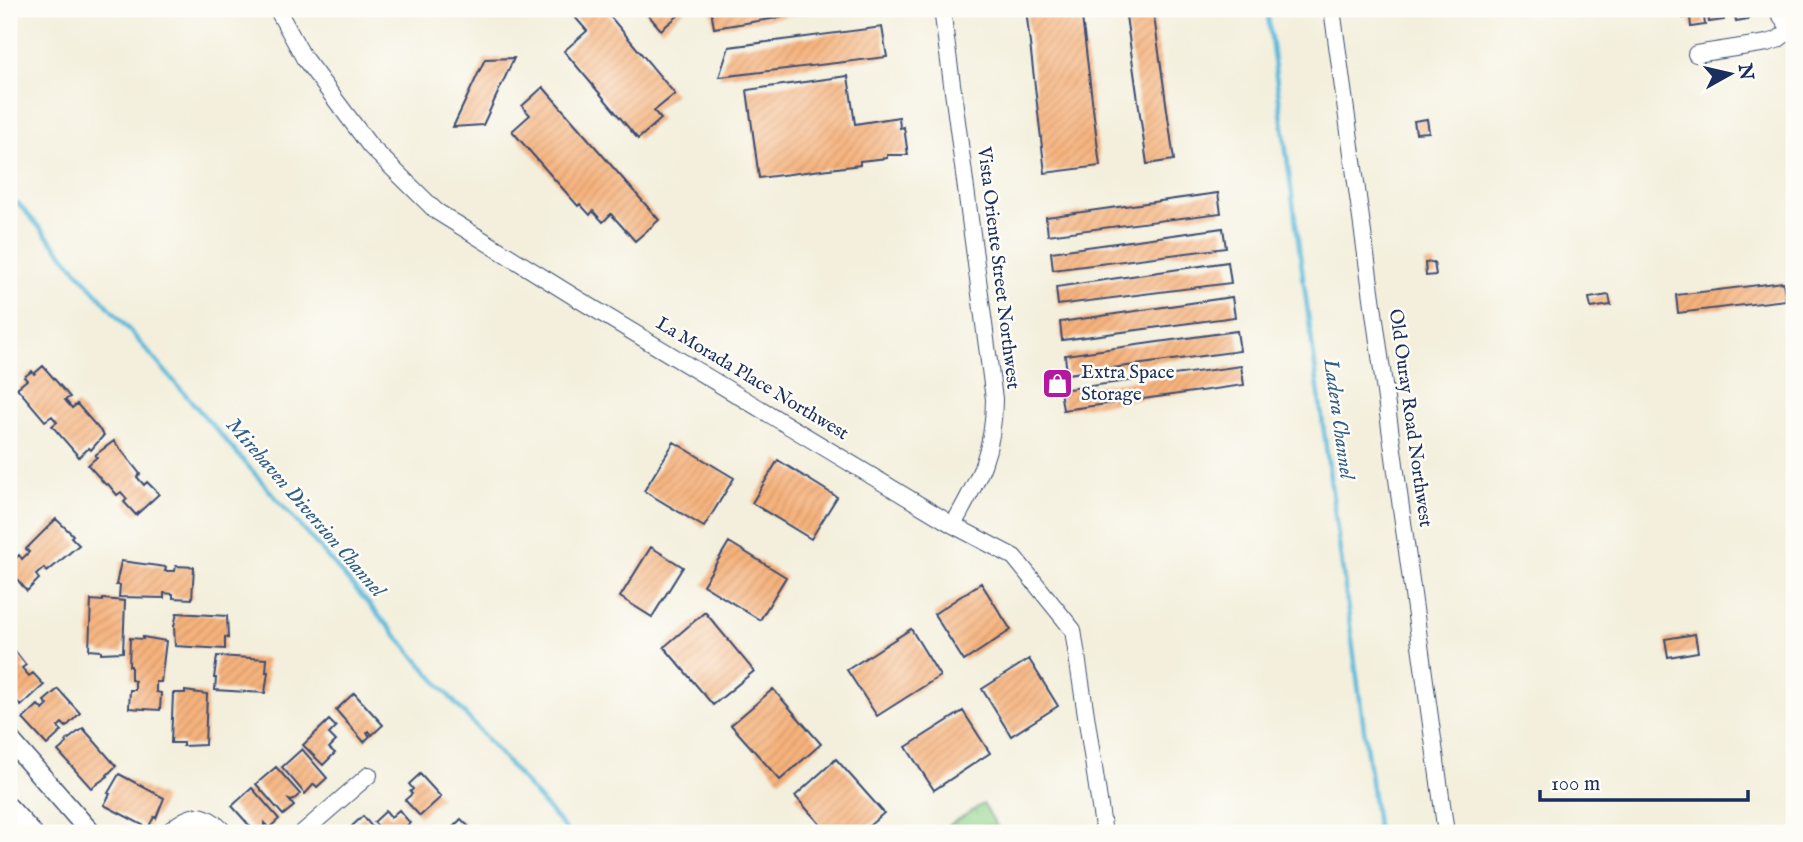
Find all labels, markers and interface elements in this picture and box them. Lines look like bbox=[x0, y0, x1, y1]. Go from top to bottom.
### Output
north arrow bbox=[1694, 38, 1764, 108]
text: N bbox=[1732, 61, 1758, 82]
street label: Vista Oriente Street Northwest bbox=[971, 144, 1025, 391]
street label: Old Ouray Road Northwest bbox=[1383, 307, 1437, 529]
street label: La Morada Place Northwest bbox=[651, 312, 853, 446]
water label: Ladera Channel bbox=[1316, 356, 1360, 483]
place label: Extra Space Storage bbox=[1081, 361, 1175, 407]
shop icon: Extra Space Storage bbox=[1041, 367, 1075, 401]
water label: Mirehaven Diversion Channel bbox=[220, 413, 392, 605]
scale bar bbox=[1540, 758, 1749, 802]
text: 100 m bbox=[1551, 771, 1600, 798]

